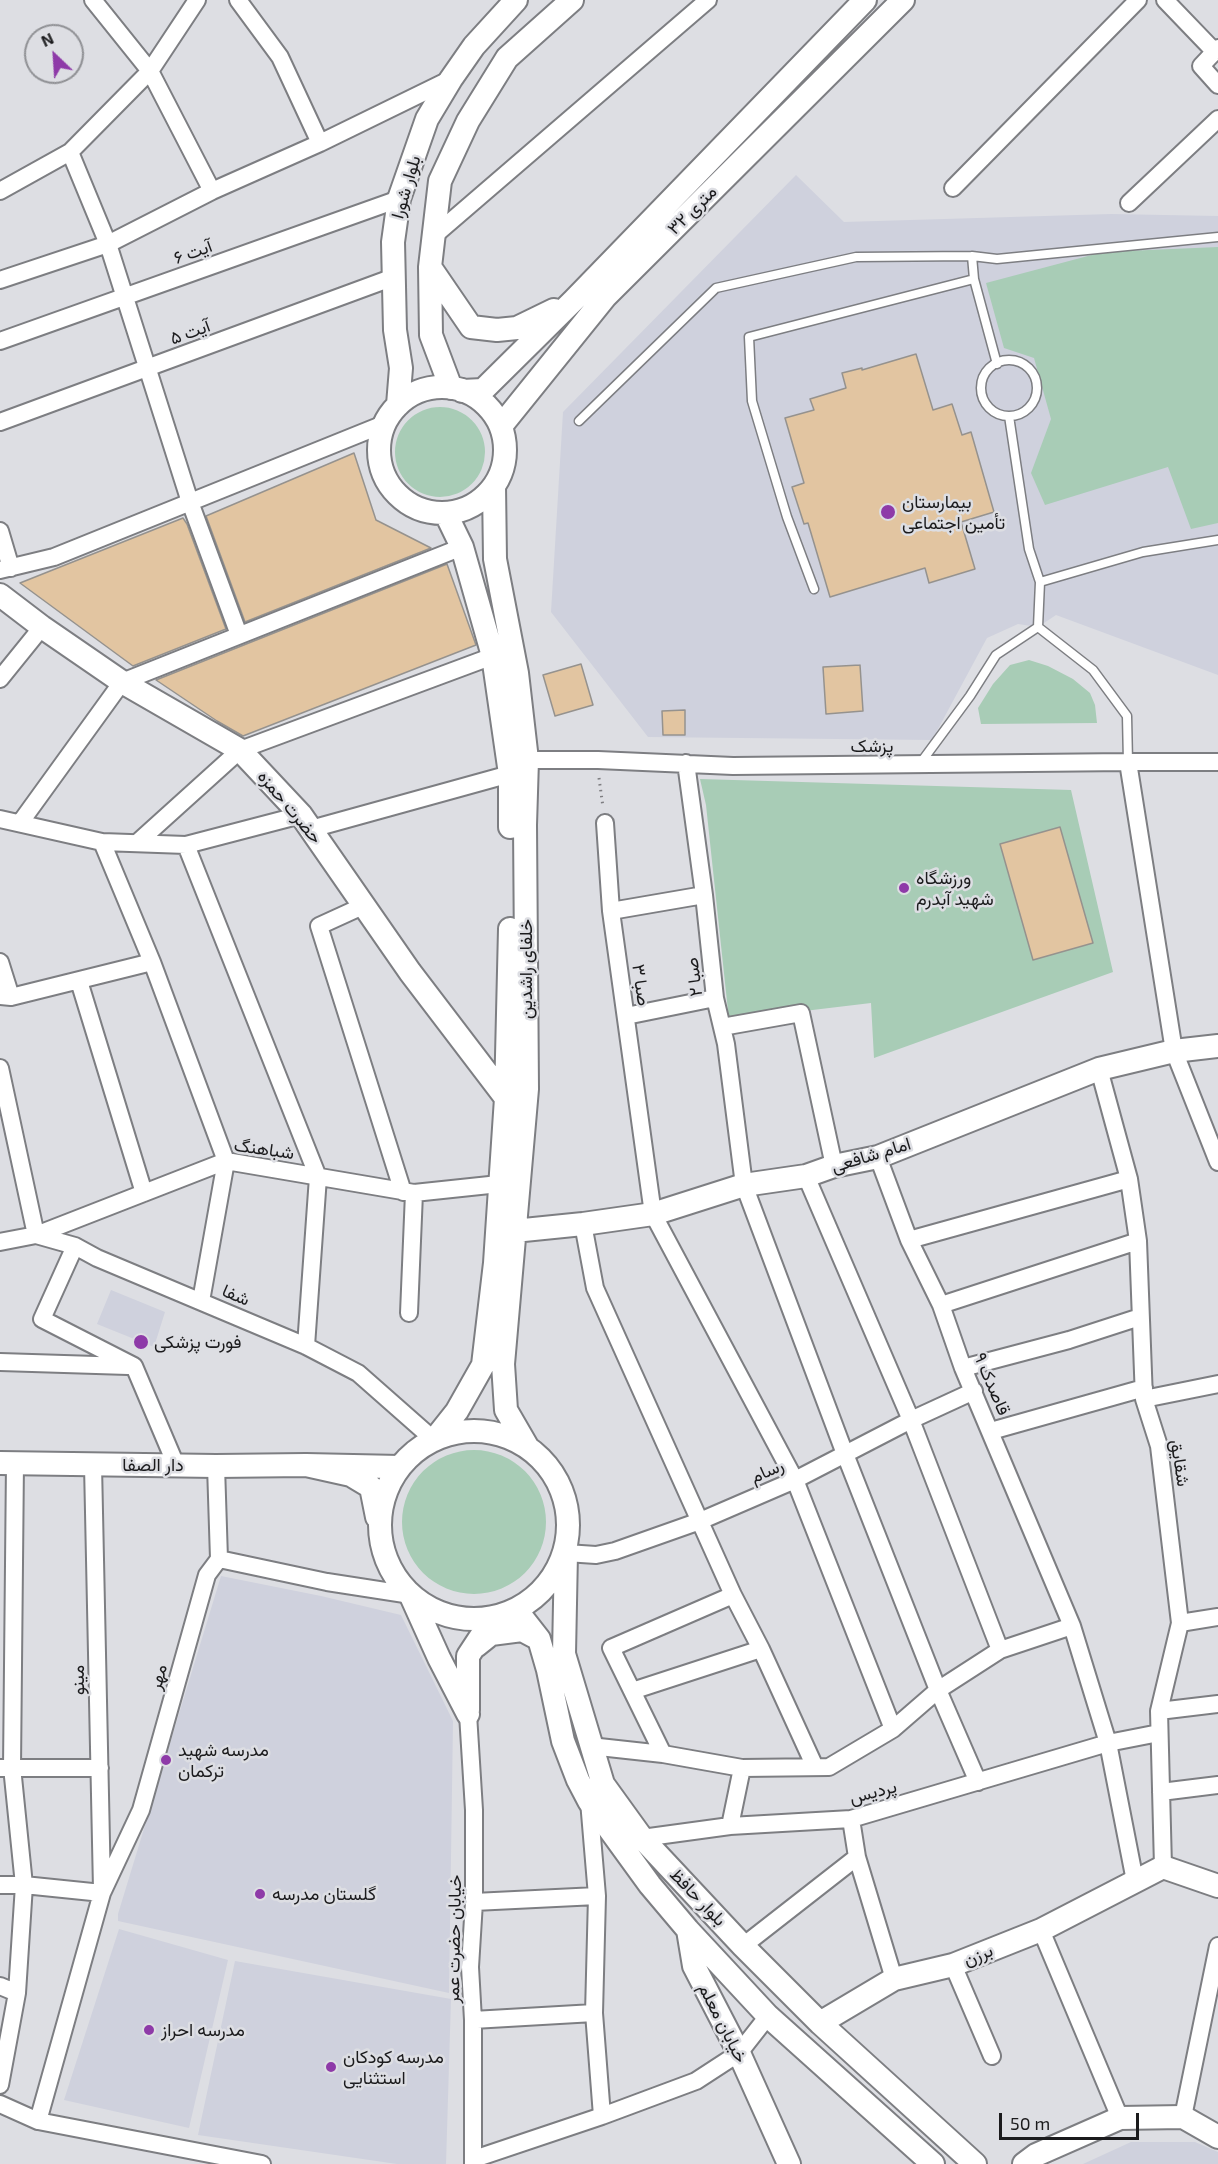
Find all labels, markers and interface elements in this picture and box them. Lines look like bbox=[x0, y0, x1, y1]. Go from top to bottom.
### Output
north arrow bbox=[24, 24, 84, 84]
text: N bbox=[38, 28, 56, 50]
street label: بلوار شورا bbox=[387, 153, 425, 221]
street label: ۳۲ متری bbox=[663, 181, 721, 239]
street label: آیت ۶ bbox=[171, 235, 215, 269]
street label: آیت ۵ bbox=[167, 315, 213, 349]
place label: بیمارستان تأمین اجتماعی bbox=[902, 491, 1005, 534]
marker: بیمارستان تأمین اجتماعی bbox=[879, 503, 897, 521]
street label: پزشک bbox=[851, 735, 893, 757]
street label: حضرت حمزه bbox=[253, 766, 327, 848]
place label: ورزشگاه شهید آبدرم bbox=[916, 867, 994, 910]
marker: ورزشگاه شهید آبدرم bbox=[897, 881, 911, 895]
street label: خلفای راشدین bbox=[515, 919, 537, 1019]
street label: صبا ۲ bbox=[681, 956, 707, 998]
street label: صبا ۳ bbox=[627, 963, 655, 1007]
street label: امام شافعی bbox=[828, 1133, 914, 1177]
street label: شباهنگ bbox=[232, 1134, 296, 1164]
street label: شفا bbox=[219, 1280, 253, 1310]
place label: فورت پزشکی bbox=[154, 1331, 242, 1353]
marker: فورت پزشکی bbox=[132, 1333, 150, 1351]
street label: قاصدک ۹ bbox=[969, 1349, 1015, 1419]
street label: شقایق bbox=[1166, 1438, 1194, 1488]
street label: دار الصفا bbox=[122, 1454, 184, 1476]
street label: رسام bbox=[747, 1454, 787, 1488]
street label: مهر bbox=[144, 1662, 172, 1692]
street label: مینو bbox=[67, 1665, 89, 1695]
place label: مدرسه شهید ترکمان bbox=[178, 1739, 269, 1782]
marker: مدرسه شهید ترکمان bbox=[159, 1753, 173, 1767]
street label: پردیس bbox=[847, 1775, 899, 1809]
street label: بلوار حافظ bbox=[665, 1864, 731, 1930]
street label: خیابان حضرت عمر bbox=[442, 1874, 466, 2004]
place label: گلستان مدرسه bbox=[272, 1883, 376, 1905]
marker: گلستان مدرسه bbox=[253, 1887, 267, 1901]
street label: برزن bbox=[960, 1939, 996, 1971]
street label: خیابان معلم bbox=[694, 1980, 752, 2066]
place label: مدرسه احراز bbox=[161, 2019, 245, 2041]
marker: مدرسه احراز bbox=[142, 2023, 156, 2037]
place label: مدرسه کودکان استثنایی bbox=[343, 2046, 444, 2088]
marker: مدرسه کودکان استثنایی bbox=[324, 2060, 338, 2074]
scale bar bbox=[1002, 2101, 1142, 2139]
text: 50 m bbox=[1010, 2112, 1050, 2134]

